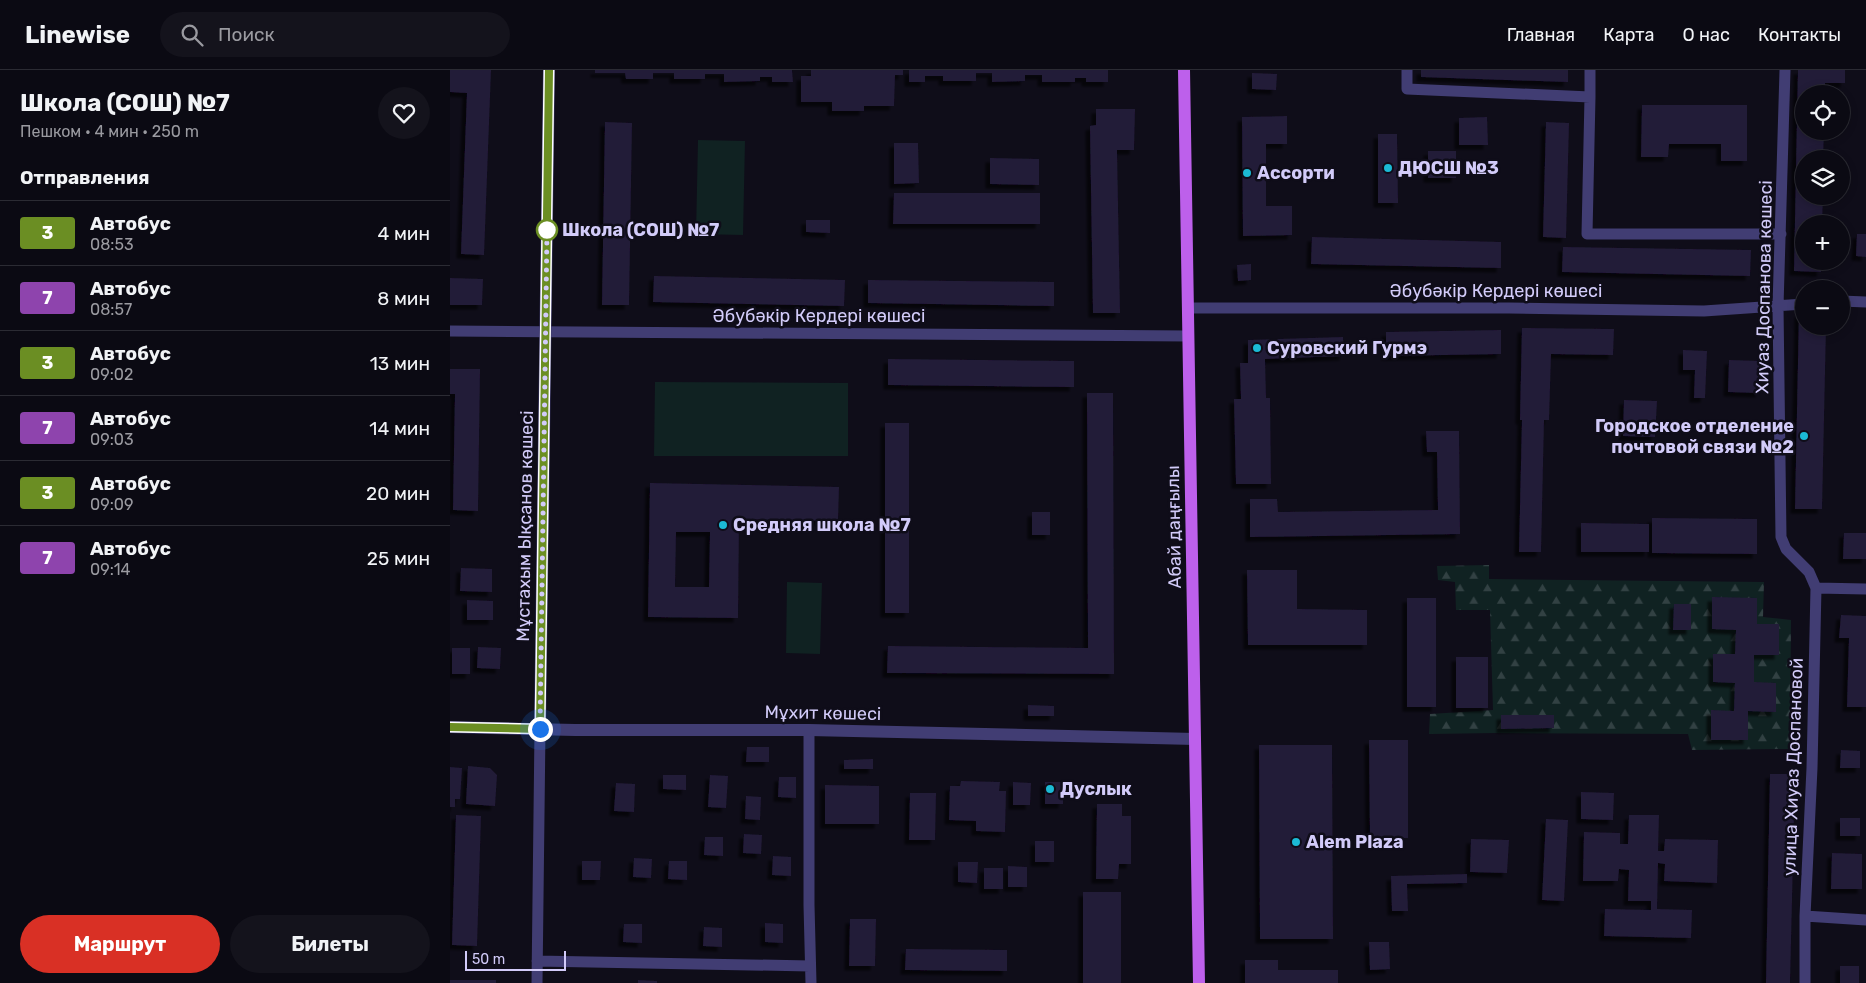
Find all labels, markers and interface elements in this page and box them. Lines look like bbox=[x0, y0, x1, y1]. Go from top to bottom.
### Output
search box bbox=[160, 12, 510, 57]
text: Linewise bbox=[25, 21, 130, 49]
icon: search bbox=[178, 21, 206, 49]
text: Поиск bbox=[218, 23, 275, 46]
text: Главная bbox=[1507, 24, 1575, 46]
text: Карта bbox=[1603, 24, 1655, 46]
text: О нас bbox=[1683, 24, 1730, 46]
text: Контакты bbox=[1758, 24, 1841, 46]
map controls bbox=[1795, 85, 1850, 335]
button: locate bbox=[1795, 85, 1850, 140]
button: heart bbox=[378, 87, 430, 139]
text: Школа (СОШ) №7 bbox=[20, 89, 230, 117]
text: Пешком · 4 мин · 250 m bbox=[20, 122, 199, 141]
button: layers bbox=[1795, 150, 1850, 205]
place label: ДЮСШ №3 bbox=[1398, 157, 1499, 179]
place label: Ассорти bbox=[1257, 162, 1335, 184]
marker: ДЮСШ №3 bbox=[1382, 162, 1394, 174]
text: Отправления bbox=[20, 166, 150, 189]
marker: Ассорти bbox=[1241, 167, 1253, 179]
street label: Хиуаз Доспанова көшесі bbox=[1751, 180, 1777, 394]
text: Автобус bbox=[90, 212, 171, 235]
button: + bbox=[1795, 215, 1850, 270]
marker: Школа (СОШ) №7 bbox=[536, 219, 558, 241]
place label: Школа (СОШ) №7 bbox=[562, 219, 719, 241]
text: 3 bbox=[42, 222, 53, 244]
text: 4 мин bbox=[377, 222, 430, 245]
text: 08:53 bbox=[90, 235, 134, 254]
text: Автобус bbox=[90, 277, 171, 300]
street label: Әбубәкір Кердері көшесі bbox=[1390, 280, 1602, 302]
button: − bbox=[1795, 280, 1850, 335]
text: 7 bbox=[42, 287, 53, 309]
text: 8 мин bbox=[377, 287, 430, 310]
text: 08:57 bbox=[90, 300, 132, 319]
street label: Әбубәкір Кердері көшесі bbox=[713, 305, 925, 327]
place label: Суровский Гурмэ bbox=[1267, 337, 1427, 359]
text: Автобус bbox=[90, 342, 171, 365]
marker: Суровский Гурмэ bbox=[1251, 342, 1263, 354]
text: 3 bbox=[42, 352, 53, 374]
text: 13 мин bbox=[370, 352, 430, 375]
text: 09:02 bbox=[90, 365, 133, 384]
text: Автобус bbox=[90, 407, 171, 430]
street label: Мұстахым Ықсанов көшесі bbox=[512, 410, 538, 642]
place label: Городское отделение почтовой связи №2 bbox=[1595, 415, 1794, 458]
text: 7 bbox=[42, 417, 53, 439]
text: 14 мин bbox=[369, 417, 430, 440]
text: 09:03 bbox=[90, 430, 134, 449]
marker: Городское отделение почтовой связи №2 bbox=[1798, 430, 1810, 442]
street label: Абай даңғылы bbox=[1162, 465, 1186, 589]
text: Автобус bbox=[90, 472, 171, 495]
text: 3 bbox=[42, 482, 53, 504]
text: 20 мин bbox=[366, 482, 430, 505]
text: 09:09 bbox=[90, 495, 133, 514]
place label: Средняя школа №7 bbox=[733, 514, 911, 536]
marker: Средняя школа №7 bbox=[717, 519, 729, 531]
text: Автобус bbox=[90, 537, 171, 560]
text: 7 bbox=[42, 547, 53, 569]
text: 25 мин bbox=[367, 547, 430, 570]
text: 09:14 bbox=[90, 560, 131, 579]
street label: улица Хиуаз Доспановой bbox=[1778, 658, 1808, 876]
street label: Мұхит көшесі bbox=[764, 701, 882, 725]
your location bbox=[528, 717, 553, 742]
place label: Дуслык bbox=[1060, 778, 1132, 800]
marker: Дуслык bbox=[1044, 783, 1056, 795]
place label: Alem Plaza bbox=[1306, 831, 1404, 853]
marker: Alem Plaza bbox=[1290, 836, 1302, 848]
button: Маршрут bbox=[20, 915, 220, 973]
button: Билеты bbox=[230, 915, 430, 973]
scale bar bbox=[465, 948, 566, 971]
text: 50 m bbox=[472, 951, 505, 968]

